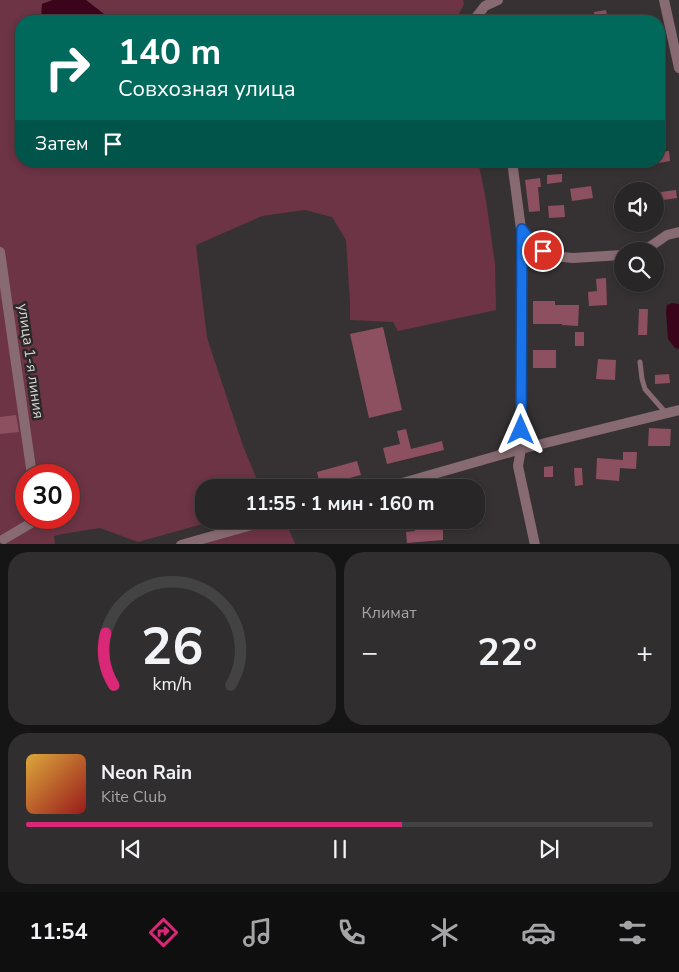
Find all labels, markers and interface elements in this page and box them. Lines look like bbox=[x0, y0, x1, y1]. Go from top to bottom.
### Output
text: 140 m bbox=[118, 29, 221, 76]
icon: right bbox=[35, 35, 100, 100]
text: Совхозная улица bbox=[118, 74, 296, 104]
icon: arrive bbox=[99, 130, 127, 158]
text: Затем bbox=[35, 131, 89, 157]
map controls bbox=[614, 182, 664, 292]
button: sound bbox=[614, 182, 664, 232]
pin bbox=[522, 230, 564, 272]
icon: arrive bbox=[529, 237, 557, 265]
button: search bbox=[614, 242, 664, 292]
street label: улица 1-я линия bbox=[13, 302, 49, 420]
position arrow bbox=[494, 403, 546, 455]
speed limit sign: 30 bbox=[15, 464, 80, 529]
text: 11:55 · 1 мин · 160 m bbox=[246, 491, 434, 517]
text: Климат bbox=[362, 602, 417, 624]
text: 26 bbox=[141, 611, 203, 682]
text: 22° bbox=[477, 627, 537, 678]
text: − bbox=[362, 634, 378, 672]
text: + bbox=[636, 634, 653, 672]
text: km/h bbox=[152, 672, 191, 696]
text: Neon Rain bbox=[101, 760, 192, 786]
text: Kite Club bbox=[101, 786, 167, 808]
icon: previous bbox=[117, 835, 145, 863]
icon: pause bbox=[326, 835, 354, 863]
icon: next bbox=[535, 835, 563, 863]
icon: directions bbox=[146, 915, 181, 950]
icon: music bbox=[240, 915, 275, 950]
icon: phone bbox=[334, 915, 369, 950]
icon: climate bbox=[427, 915, 462, 950]
icon: car bbox=[521, 915, 556, 950]
icon: filters bbox=[615, 915, 650, 950]
text: 11:54 bbox=[29, 917, 88, 947]

